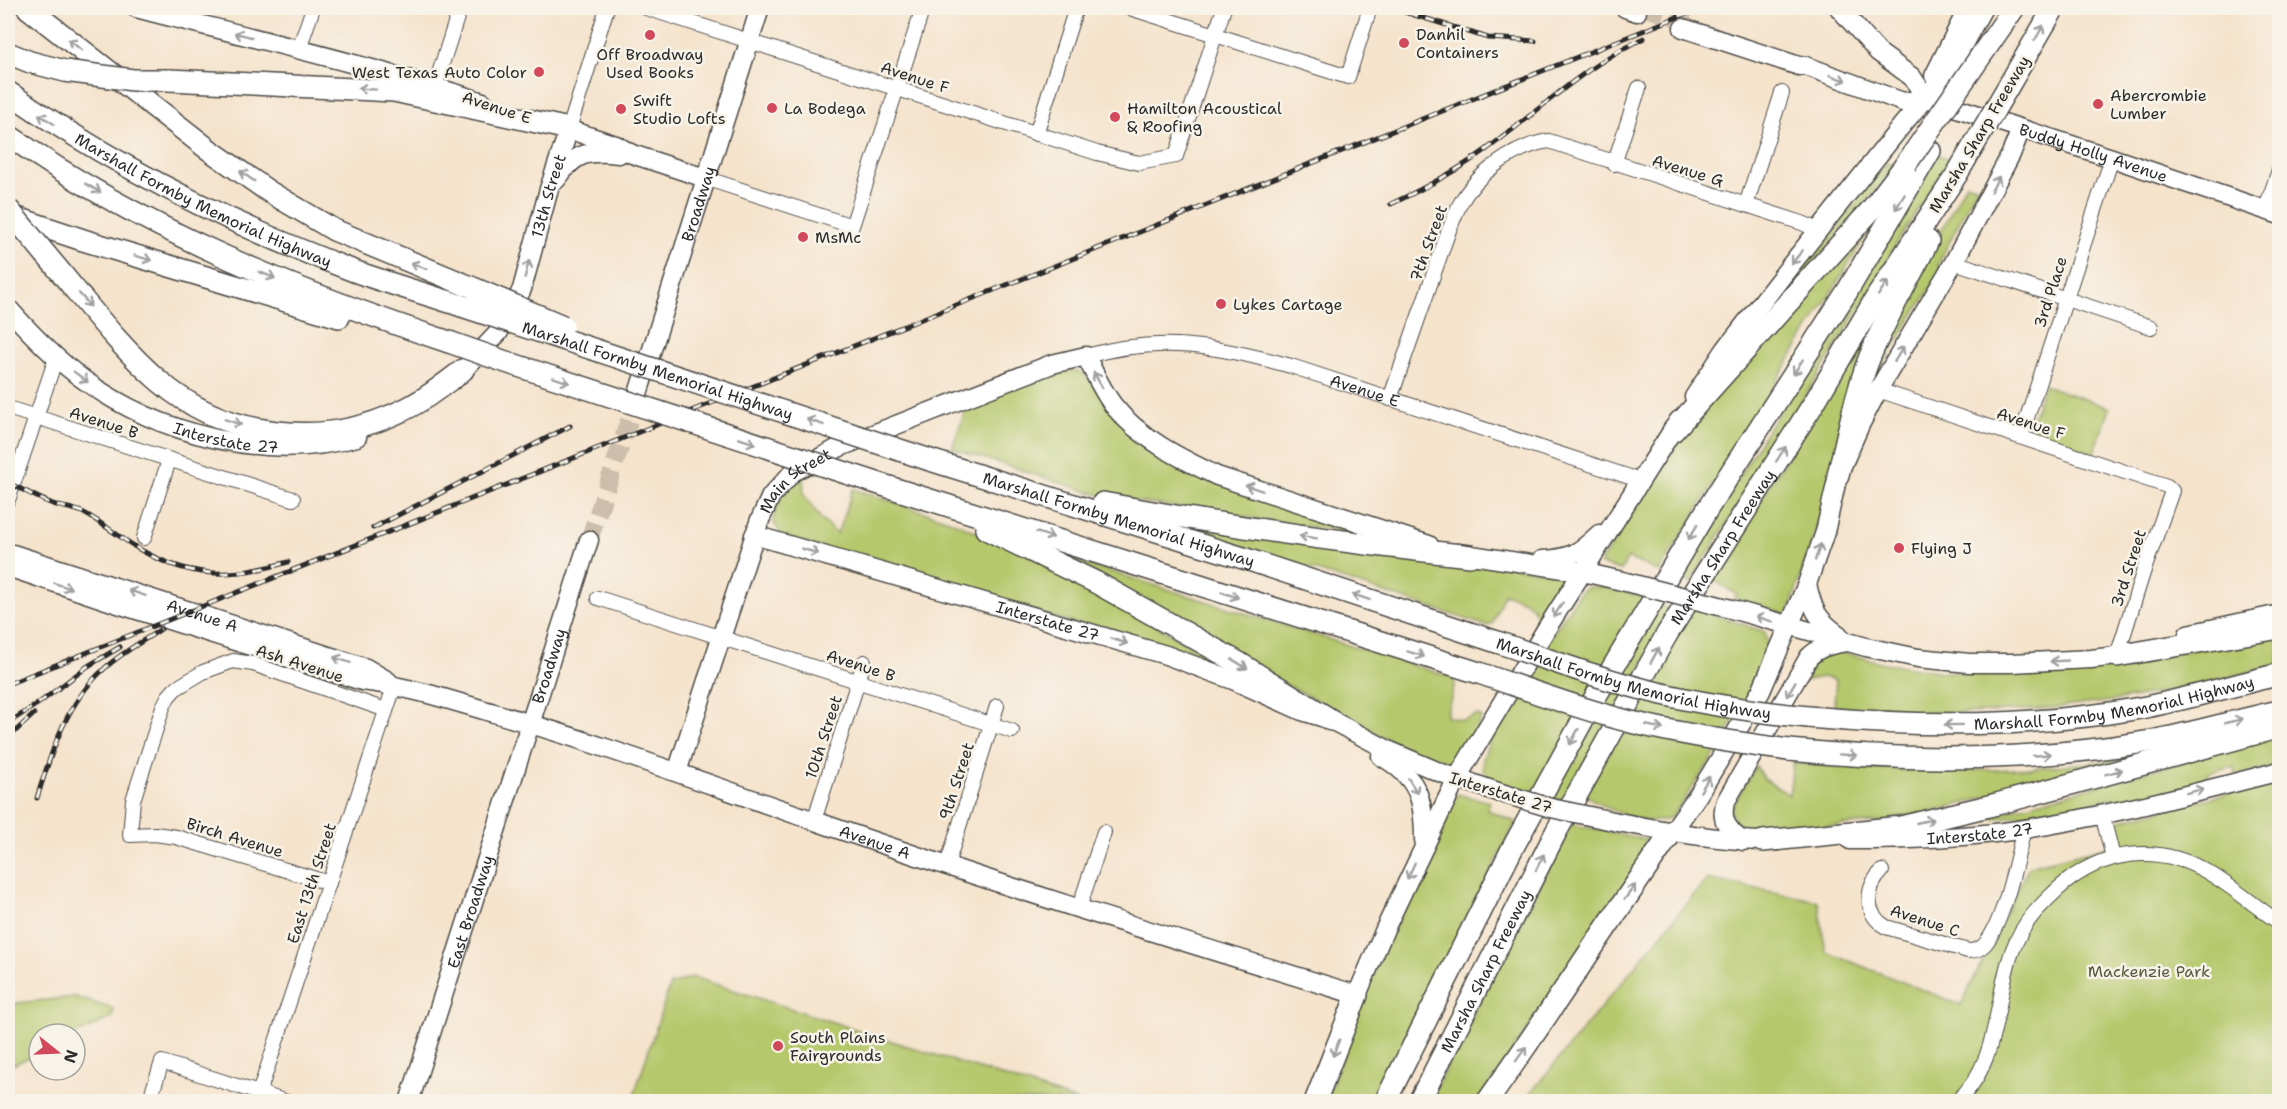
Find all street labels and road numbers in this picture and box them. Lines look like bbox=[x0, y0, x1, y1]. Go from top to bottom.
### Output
street label: Marsha Sharp Freeway bbox=[1924, 52, 2035, 217]
street label: Avenue F bbox=[878, 57, 952, 98]
street label: Avenue E bbox=[459, 86, 534, 129]
street label: Buddy Holly Avenue bbox=[2017, 119, 2170, 187]
street label: Marshall Formby Memorial Highway bbox=[71, 128, 335, 272]
street label: Avenue G bbox=[1649, 150, 1726, 191]
street label: 13th Street bbox=[526, 151, 571, 240]
street label: Broadway bbox=[677, 163, 720, 244]
street label: 7th Street bbox=[1405, 202, 1452, 284]
street label: 3rd Place bbox=[2029, 254, 2072, 331]
street label: Marshall Formby Memorial Highway bbox=[519, 317, 796, 425]
street label: Avenue E bbox=[1327, 370, 1402, 412]
street label: Avenue B bbox=[67, 401, 141, 443]
street label: Avenue F bbox=[1994, 403, 2068, 444]
street label: Interstate 27 bbox=[171, 417, 279, 458]
street label: Main Street bbox=[755, 444, 835, 517]
street label: Marsha Sharp Freeway bbox=[1666, 466, 1780, 629]
street label: Marshall Formby Memorial Highway bbox=[980, 467, 1258, 572]
street label: 3rd Street bbox=[2106, 527, 2151, 610]
street label: Avenue A bbox=[164, 594, 240, 637]
street label: Interstate 27 bbox=[994, 596, 1102, 646]
street label: Broadway bbox=[527, 626, 571, 706]
street label: Marshall Formby Memorial Highway bbox=[1493, 633, 1772, 724]
street label: Ash Avenue bbox=[253, 639, 346, 688]
street label: Avenue B bbox=[824, 644, 898, 686]
street label: Marshall Formby Memorial Highway bbox=[1974, 671, 2256, 735]
street label: 10th Street bbox=[800, 693, 847, 782]
street label: 9th Street bbox=[934, 740, 979, 823]
street label: Interstate 27 bbox=[1447, 767, 1555, 818]
street label: Birch Avenue bbox=[184, 813, 286, 862]
street label: Interstate 27 bbox=[1926, 818, 2034, 849]
street label: East 13th Street bbox=[282, 820, 341, 946]
street label: Avenue A bbox=[836, 820, 913, 864]
street label: East Broadway bbox=[443, 852, 498, 971]
street label: Marsha Sharp Freeway bbox=[1436, 886, 1536, 1056]
street label: Avenue C bbox=[1888, 899, 1962, 942]

